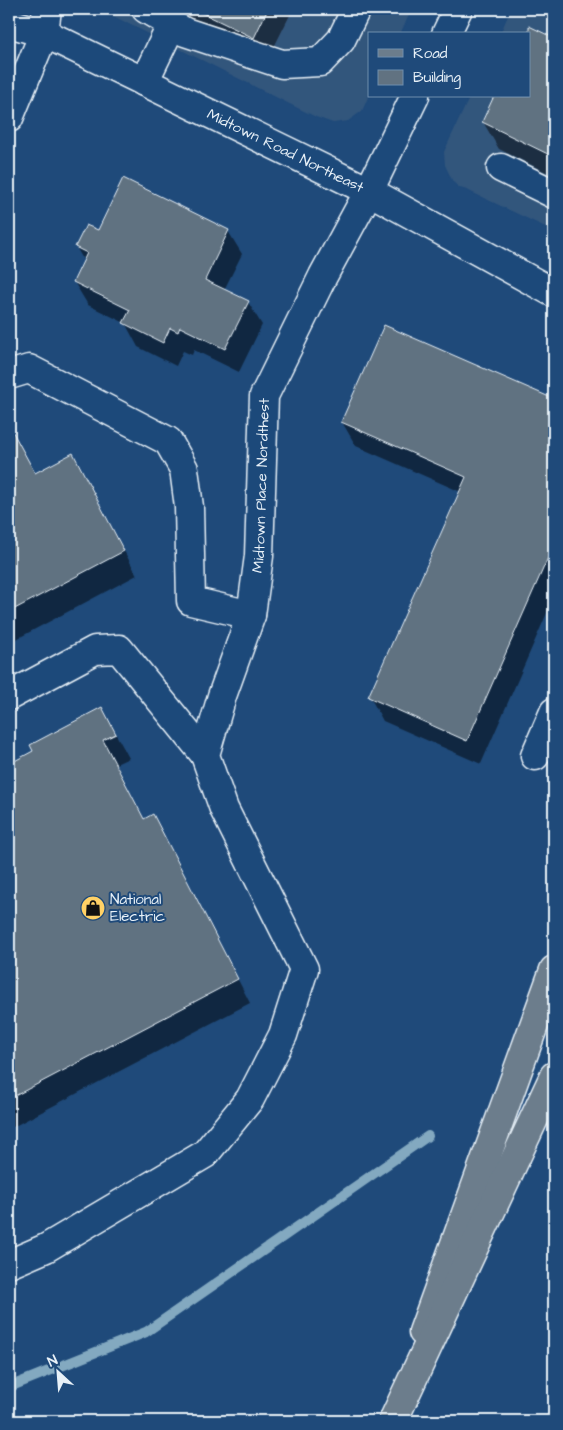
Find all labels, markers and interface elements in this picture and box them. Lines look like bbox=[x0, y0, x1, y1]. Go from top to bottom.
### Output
legend bbox=[368, 32, 530, 98]
text: Road bbox=[413, 43, 448, 64]
text: Building bbox=[413, 67, 461, 89]
street label: Midtown Road Northeast bbox=[203, 104, 367, 198]
street label: Midtown Place Nordthest bbox=[247, 398, 275, 574]
place label: National Electric bbox=[110, 889, 165, 927]
shop icon: National Electric bbox=[80, 895, 106, 921]
north arrow bbox=[32, 1348, 82, 1398]
text: N bbox=[44, 1350, 61, 1372]

